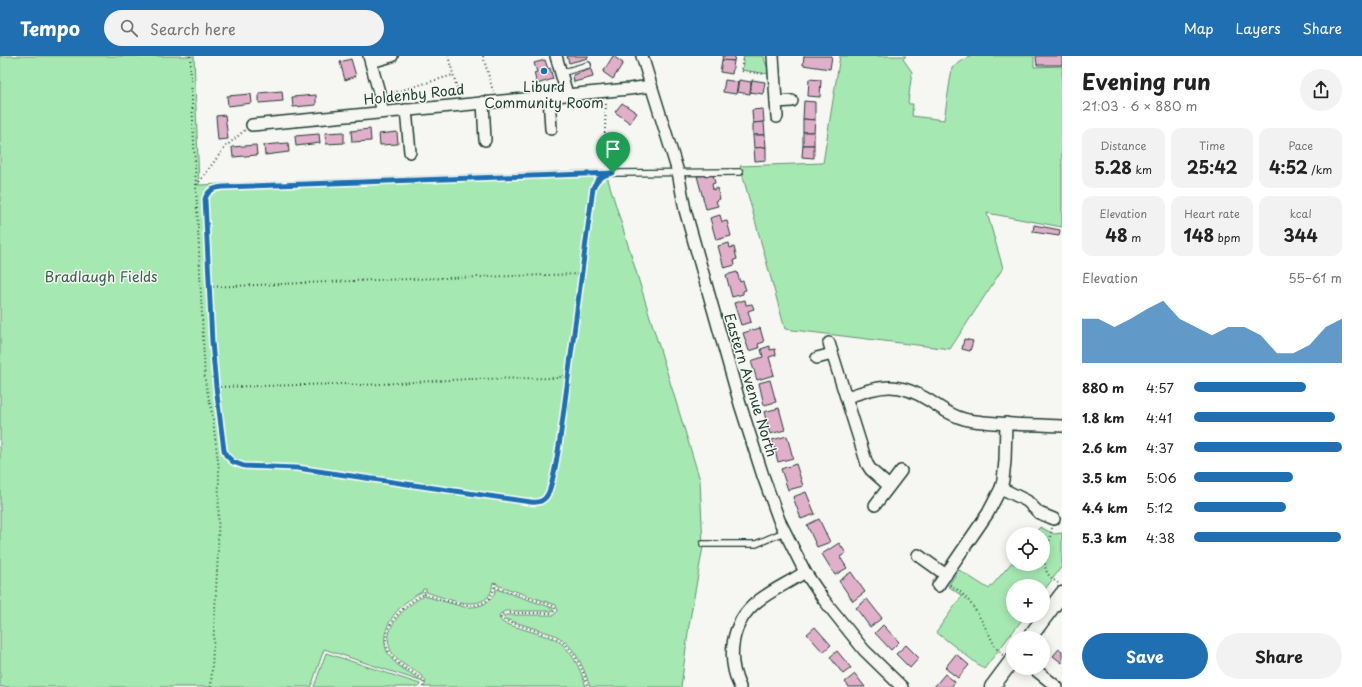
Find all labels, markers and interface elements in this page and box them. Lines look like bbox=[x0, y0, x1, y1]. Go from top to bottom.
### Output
search box bbox=[104, 10, 384, 46]
text: Tempo bbox=[20, 14, 80, 42]
icon: search bbox=[118, 17, 140, 39]
text: Search here bbox=[150, 17, 236, 40]
text: Map bbox=[1184, 18, 1214, 39]
text: Layers bbox=[1236, 18, 1281, 39]
text: Share bbox=[1303, 18, 1342, 39]
text: Evening run bbox=[1082, 64, 1211, 97]
marker: Liburd Community Room bbox=[539, 66, 549, 76]
button: share bbox=[1300, 69, 1342, 111]
place label: Liburd Community Room bbox=[484, 76, 604, 113]
street label: Holdenby Road bbox=[363, 78, 465, 110]
text: 21:03 · 6 × 880 m bbox=[1082, 96, 1197, 115]
pin bbox=[596, 132, 630, 173]
text: Distance bbox=[1100, 137, 1146, 154]
text: Time bbox=[1199, 137, 1225, 154]
text: Pace bbox=[1288, 137, 1313, 154]
icon: arrive bbox=[602, 138, 624, 160]
text: 5.28 bbox=[1095, 154, 1132, 180]
text: 25:42 bbox=[1187, 154, 1237, 180]
text: 4:52 bbox=[1269, 154, 1308, 180]
text: km bbox=[1132, 161, 1152, 178]
text: /km bbox=[1308, 161, 1332, 178]
text: Elevation bbox=[1100, 205, 1147, 222]
text: Heart rate bbox=[1184, 205, 1240, 222]
text: kcal bbox=[1290, 205, 1312, 222]
text: 48 bbox=[1105, 222, 1128, 248]
text: 148 bbox=[1184, 222, 1214, 248]
text: 344 bbox=[1283, 222, 1318, 248]
text: m bbox=[1128, 229, 1141, 246]
text: bpm bbox=[1214, 229, 1240, 246]
park label: Bradlaugh Fields bbox=[45, 266, 157, 287]
text: Elevation bbox=[1082, 268, 1138, 287]
text: 55–61 m bbox=[1288, 268, 1342, 287]
street label: Eastern Avenue North bbox=[719, 311, 783, 459]
text: 880 m bbox=[1082, 378, 1124, 397]
text: 4:57 bbox=[1146, 378, 1174, 397]
text: 1.8 km bbox=[1082, 408, 1124, 427]
text: 4:41 bbox=[1146, 408, 1172, 427]
text: 2.6 km bbox=[1082, 438, 1127, 457]
text: 4:37 bbox=[1146, 438, 1174, 457]
text: 3.5 km bbox=[1082, 468, 1127, 487]
text: 5:06 bbox=[1146, 468, 1177, 487]
text: 4.4 km bbox=[1082, 498, 1128, 517]
text: 5:12 bbox=[1146, 498, 1173, 517]
map controls bbox=[1006, 527, 1050, 675]
button: locate bbox=[1006, 527, 1050, 571]
text: 5.3 km bbox=[1082, 528, 1127, 547]
text: 4:38 bbox=[1146, 528, 1175, 547]
button: + bbox=[1006, 579, 1050, 623]
button: − bbox=[1006, 631, 1050, 675]
button: Save bbox=[1082, 633, 1208, 679]
button: Share bbox=[1216, 633, 1342, 679]

